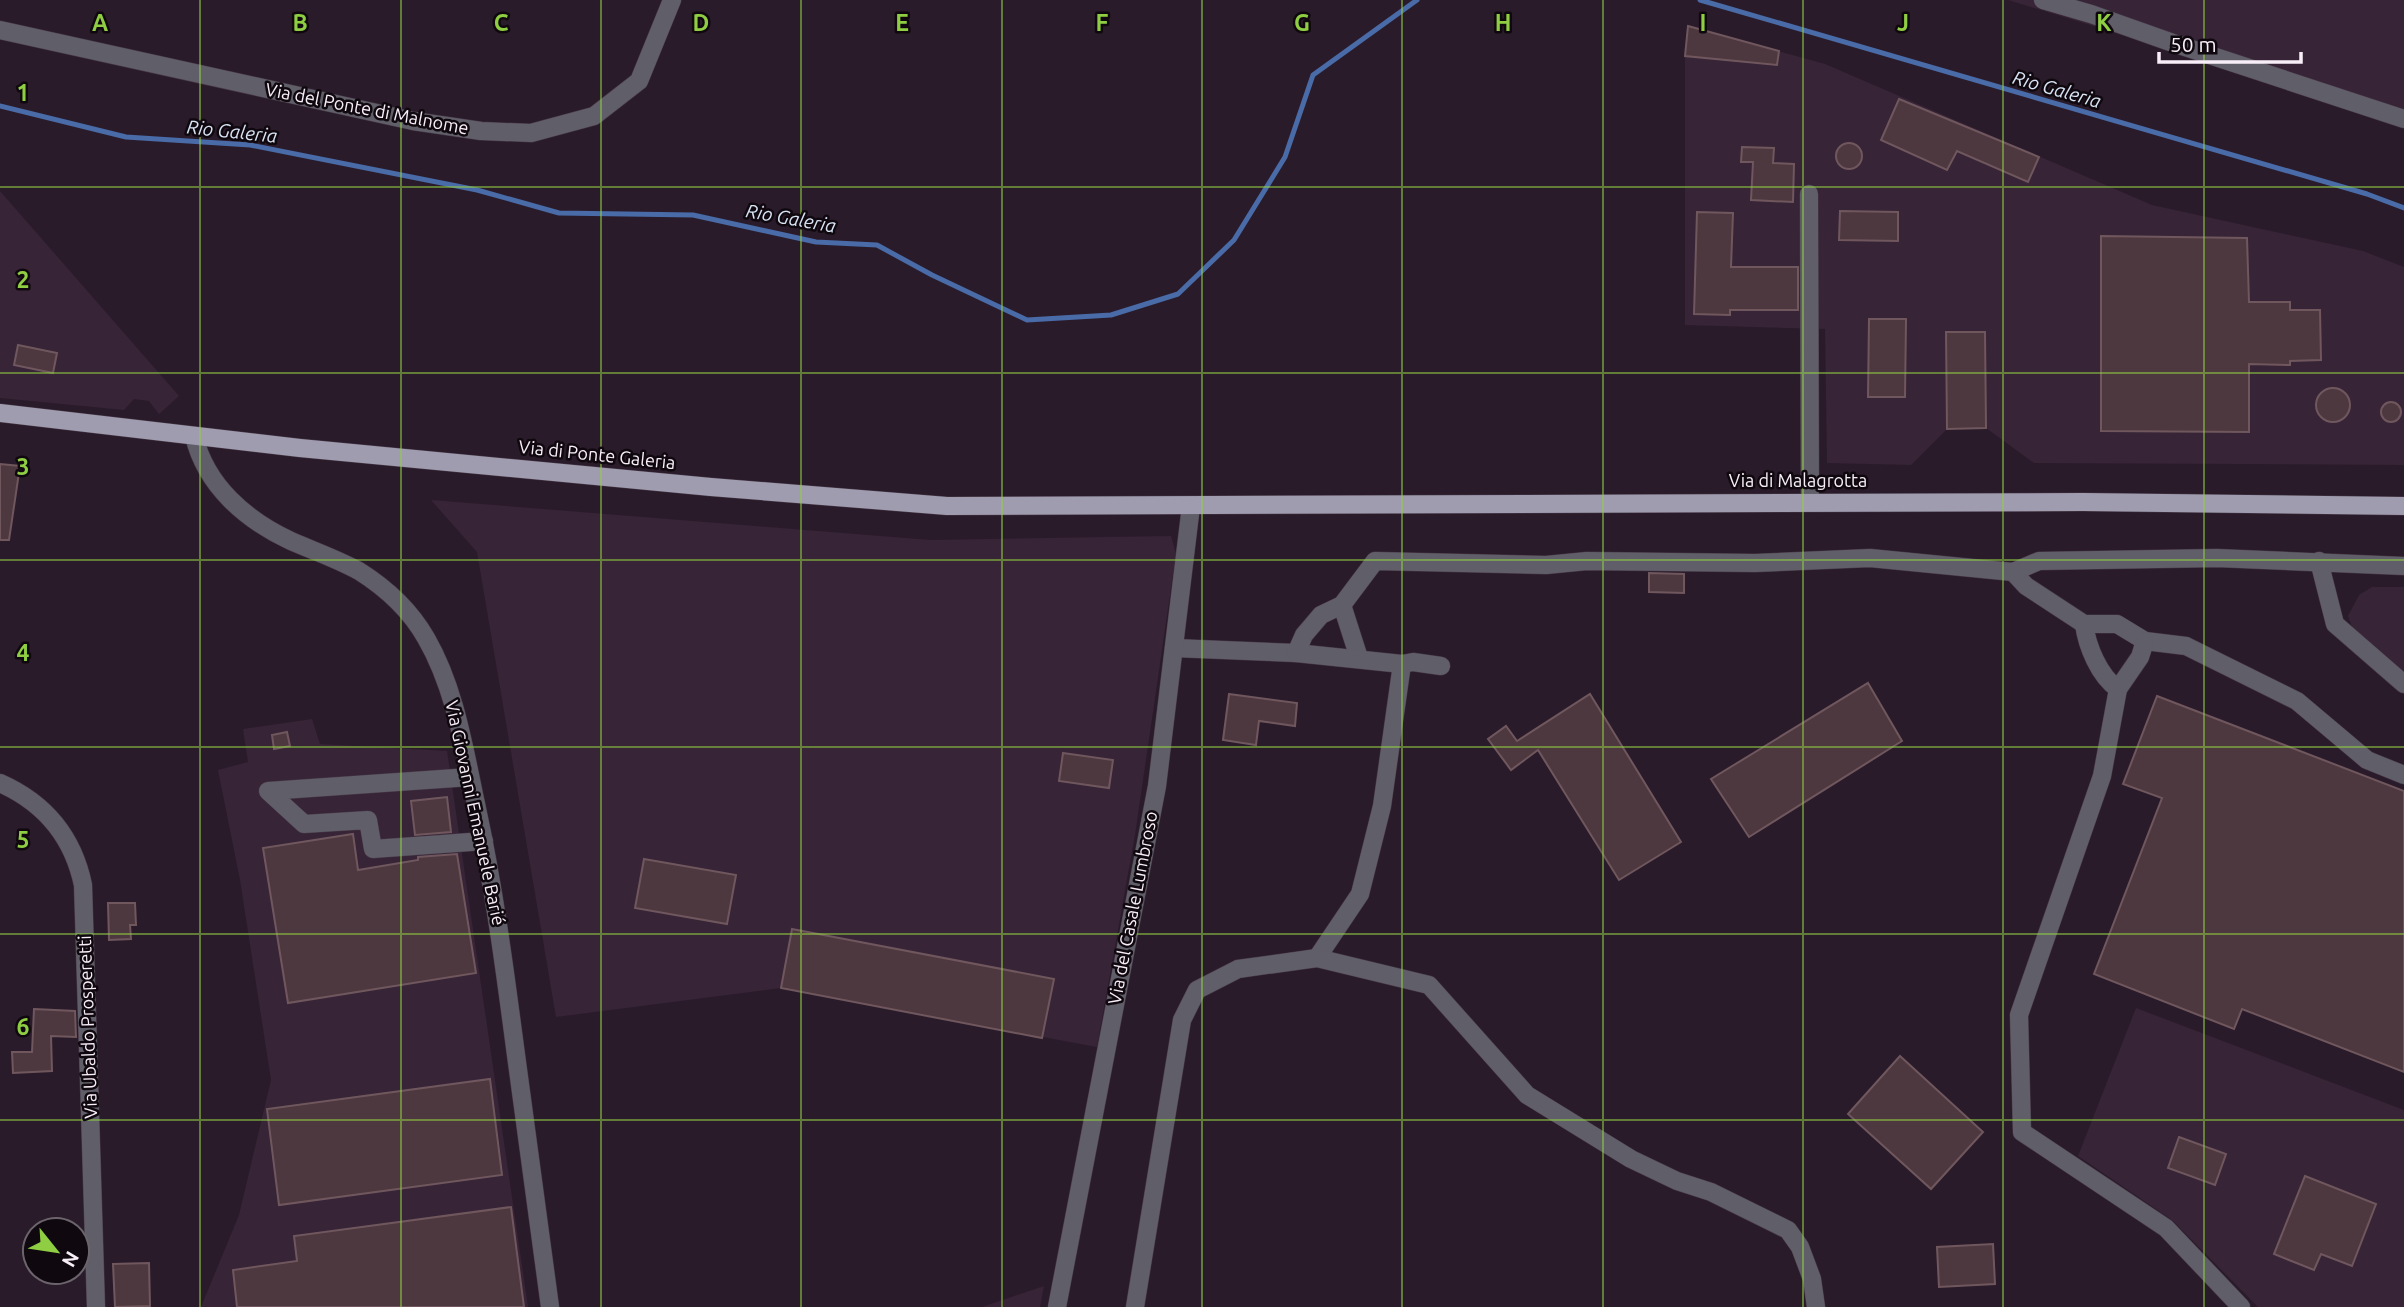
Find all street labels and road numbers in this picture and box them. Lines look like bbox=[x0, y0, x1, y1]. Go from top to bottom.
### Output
street label: Via del Ponte di Malnome bbox=[264, 79, 470, 138]
street label: Via di Ponte Galeria bbox=[518, 436, 676, 472]
street label: Via di Malagrotta bbox=[1729, 470, 1867, 490]
street label: Via Giovanni Emanuele Barié bbox=[442, 698, 510, 927]
street label: Via del Casale Lumbroso bbox=[1103, 810, 1161, 1006]
street label: Via Ubaldo Prosperetti bbox=[74, 935, 100, 1119]

